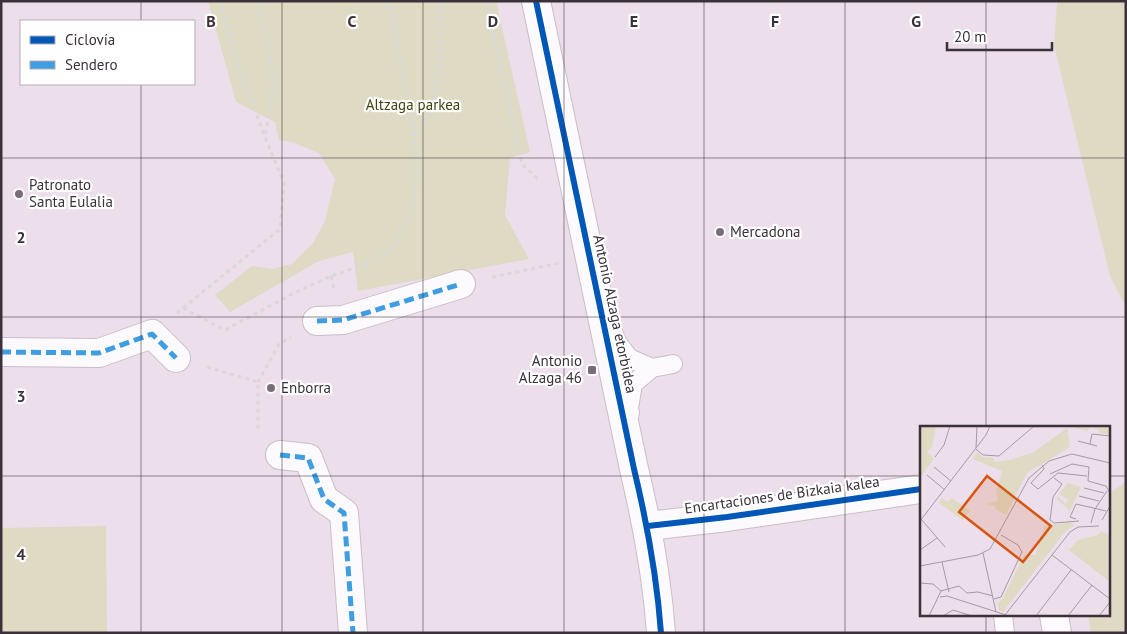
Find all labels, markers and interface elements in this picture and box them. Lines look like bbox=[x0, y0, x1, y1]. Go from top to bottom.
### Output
text: B bbox=[206, 11, 216, 31]
text: C bbox=[348, 11, 357, 31]
text: D bbox=[488, 11, 498, 31]
text: E bbox=[630, 11, 638, 31]
text: F bbox=[771, 11, 779, 31]
text: G bbox=[911, 11, 921, 31]
legend bbox=[20, 20, 195, 85]
scale bar bbox=[947, 20, 1052, 52]
text: 20 m bbox=[954, 27, 987, 46]
text: Ciclovía bbox=[65, 30, 115, 49]
text: Sendero bbox=[65, 55, 118, 74]
park label: Altzaga parkea bbox=[366, 95, 460, 114]
place label: Patronato Santa Eulalia bbox=[29, 175, 113, 211]
marker: Patronato Santa Eulalia bbox=[13, 188, 25, 200]
place label: Mercadona bbox=[730, 222, 801, 241]
marker: Mercadona bbox=[714, 226, 726, 238]
text: 2 bbox=[16, 227, 26, 247]
street label: Antonio Alzaga etorbidea bbox=[589, 233, 642, 395]
place label: Antonio Alzaga 46 bbox=[519, 351, 582, 387]
marker: Antonio Alzaga 46 bbox=[586, 364, 598, 376]
place label: Enborra bbox=[281, 378, 331, 397]
marker: Enborra bbox=[265, 382, 277, 394]
text: 3 bbox=[16, 386, 26, 406]
inset map bbox=[920, 426, 1110, 616]
street label: Encartaciones de Bizkaia kalea bbox=[683, 471, 881, 518]
text: 4 bbox=[16, 544, 26, 564]

